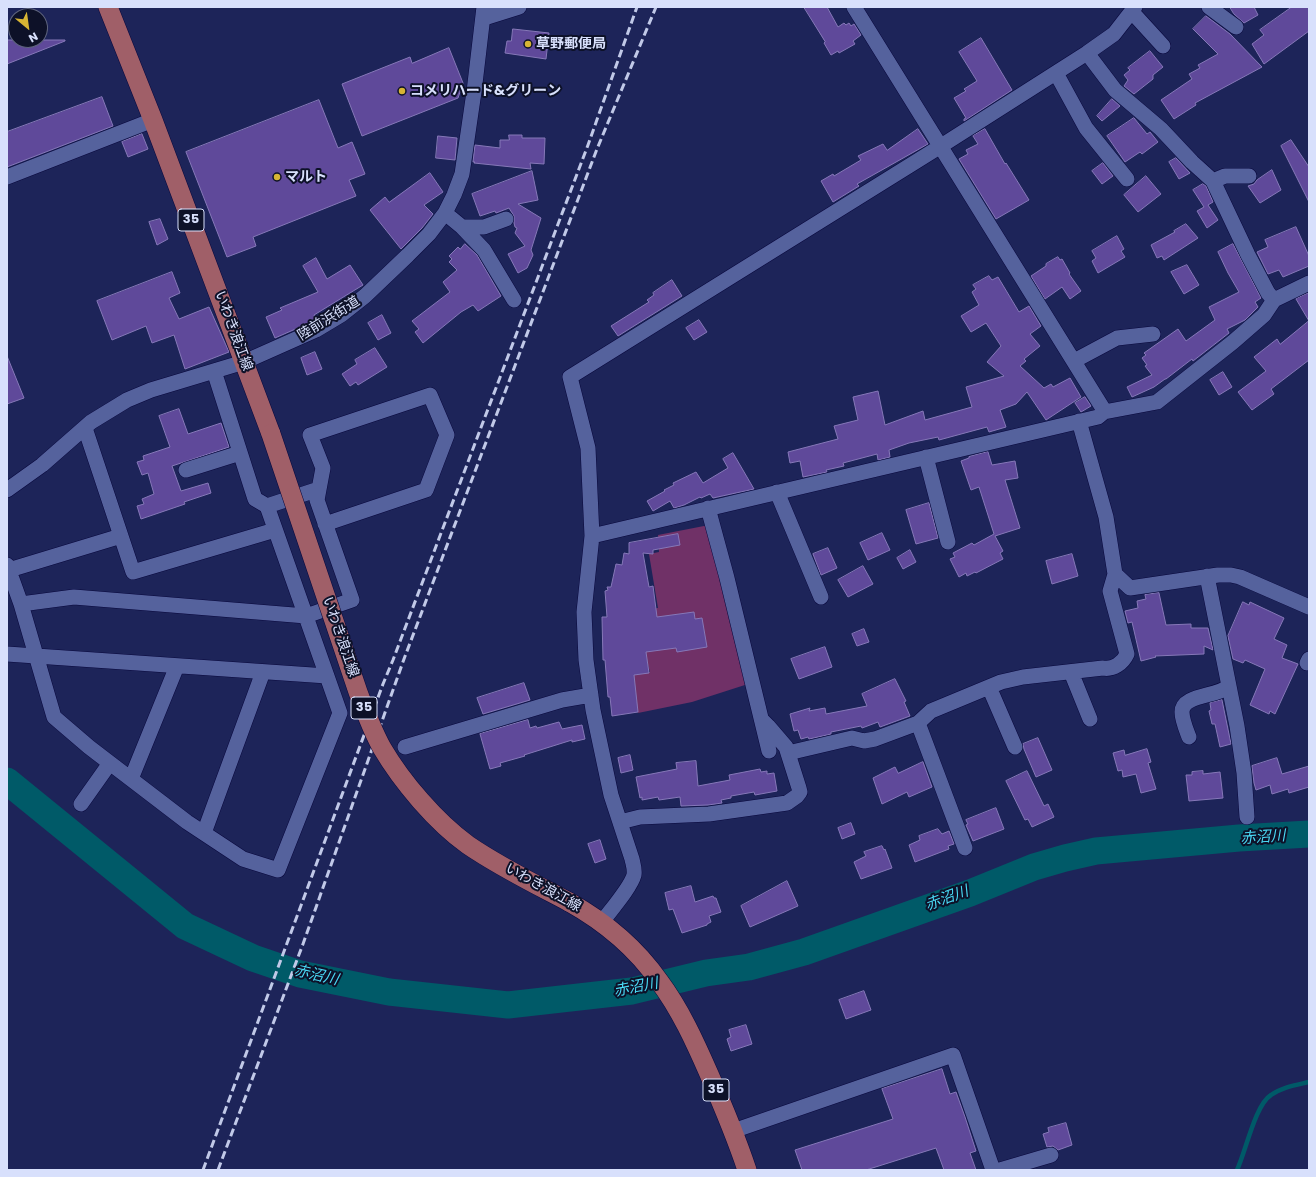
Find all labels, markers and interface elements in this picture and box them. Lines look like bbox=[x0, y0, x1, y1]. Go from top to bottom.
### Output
north arrow bbox=[8, 8, 48, 48]
text: N bbox=[26, 29, 41, 47]
place label: 草野郵便局 bbox=[536, 36, 606, 52]
marker: 草野郵便局 bbox=[523, 39, 533, 49]
place label: コメリハード&グリーン bbox=[410, 83, 561, 99]
marker: コメリハード&グリーン bbox=[397, 86, 407, 96]
place label: マルト bbox=[285, 169, 327, 185]
marker: マルト bbox=[272, 172, 282, 182]
road number: 35 bbox=[178, 209, 204, 231]
street label: いわき浪江線 bbox=[211, 289, 255, 373]
street label: 陸前浜街道 bbox=[295, 293, 363, 345]
street label: いわき浪江線 bbox=[318, 595, 362, 679]
road number: 35 bbox=[351, 697, 377, 719]
water label: 赤沼川 bbox=[1240, 827, 1286, 849]
street label: いわき浪江線 bbox=[502, 860, 584, 916]
water label: 赤沼川 bbox=[923, 883, 971, 915]
water label: 赤沼川 bbox=[292, 962, 340, 990]
water label: 赤沼川 bbox=[612, 975, 660, 1001]
road number: 35 bbox=[703, 1079, 729, 1101]

